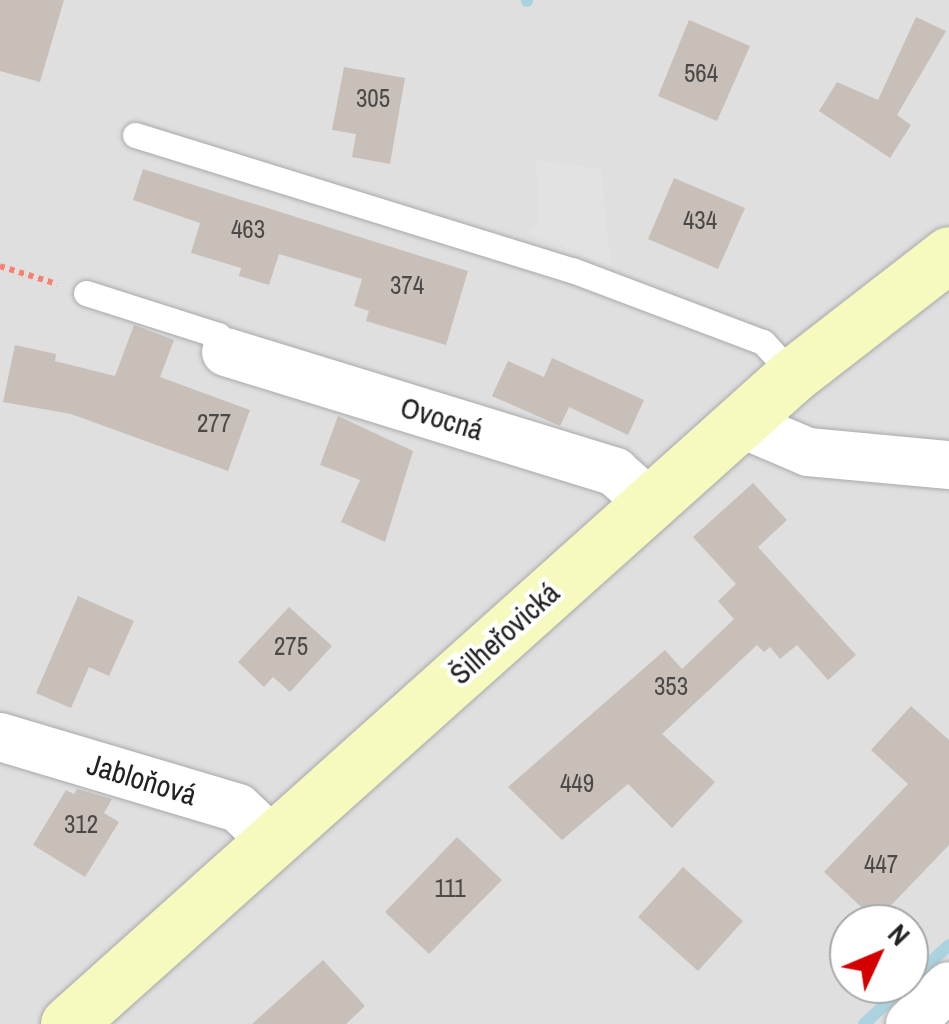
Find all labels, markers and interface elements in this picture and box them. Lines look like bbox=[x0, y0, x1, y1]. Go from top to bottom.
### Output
house number: 564 bbox=[684, 58, 718, 88]
house number: 305 bbox=[356, 83, 390, 113]
house number: 434 bbox=[683, 205, 717, 235]
house number: 463 bbox=[231, 214, 265, 244]
house number: 374 bbox=[390, 270, 424, 300]
street label: Ovocná bbox=[396, 388, 488, 448]
house number: 277 bbox=[197, 408, 231, 438]
street label: Šilheřovická bbox=[442, 574, 566, 692]
house number: 275 bbox=[274, 631, 308, 661]
house number: 353 bbox=[654, 671, 688, 701]
street label: Jabloňová bbox=[83, 745, 201, 813]
house number: 449 bbox=[560, 768, 594, 798]
house number: 312 bbox=[64, 809, 98, 839]
house number: 447 bbox=[864, 849, 898, 879]
house number: 111 bbox=[434, 873, 466, 903]
north arrow bbox=[829, 904, 929, 1004]
text: N bbox=[880, 915, 919, 954]

